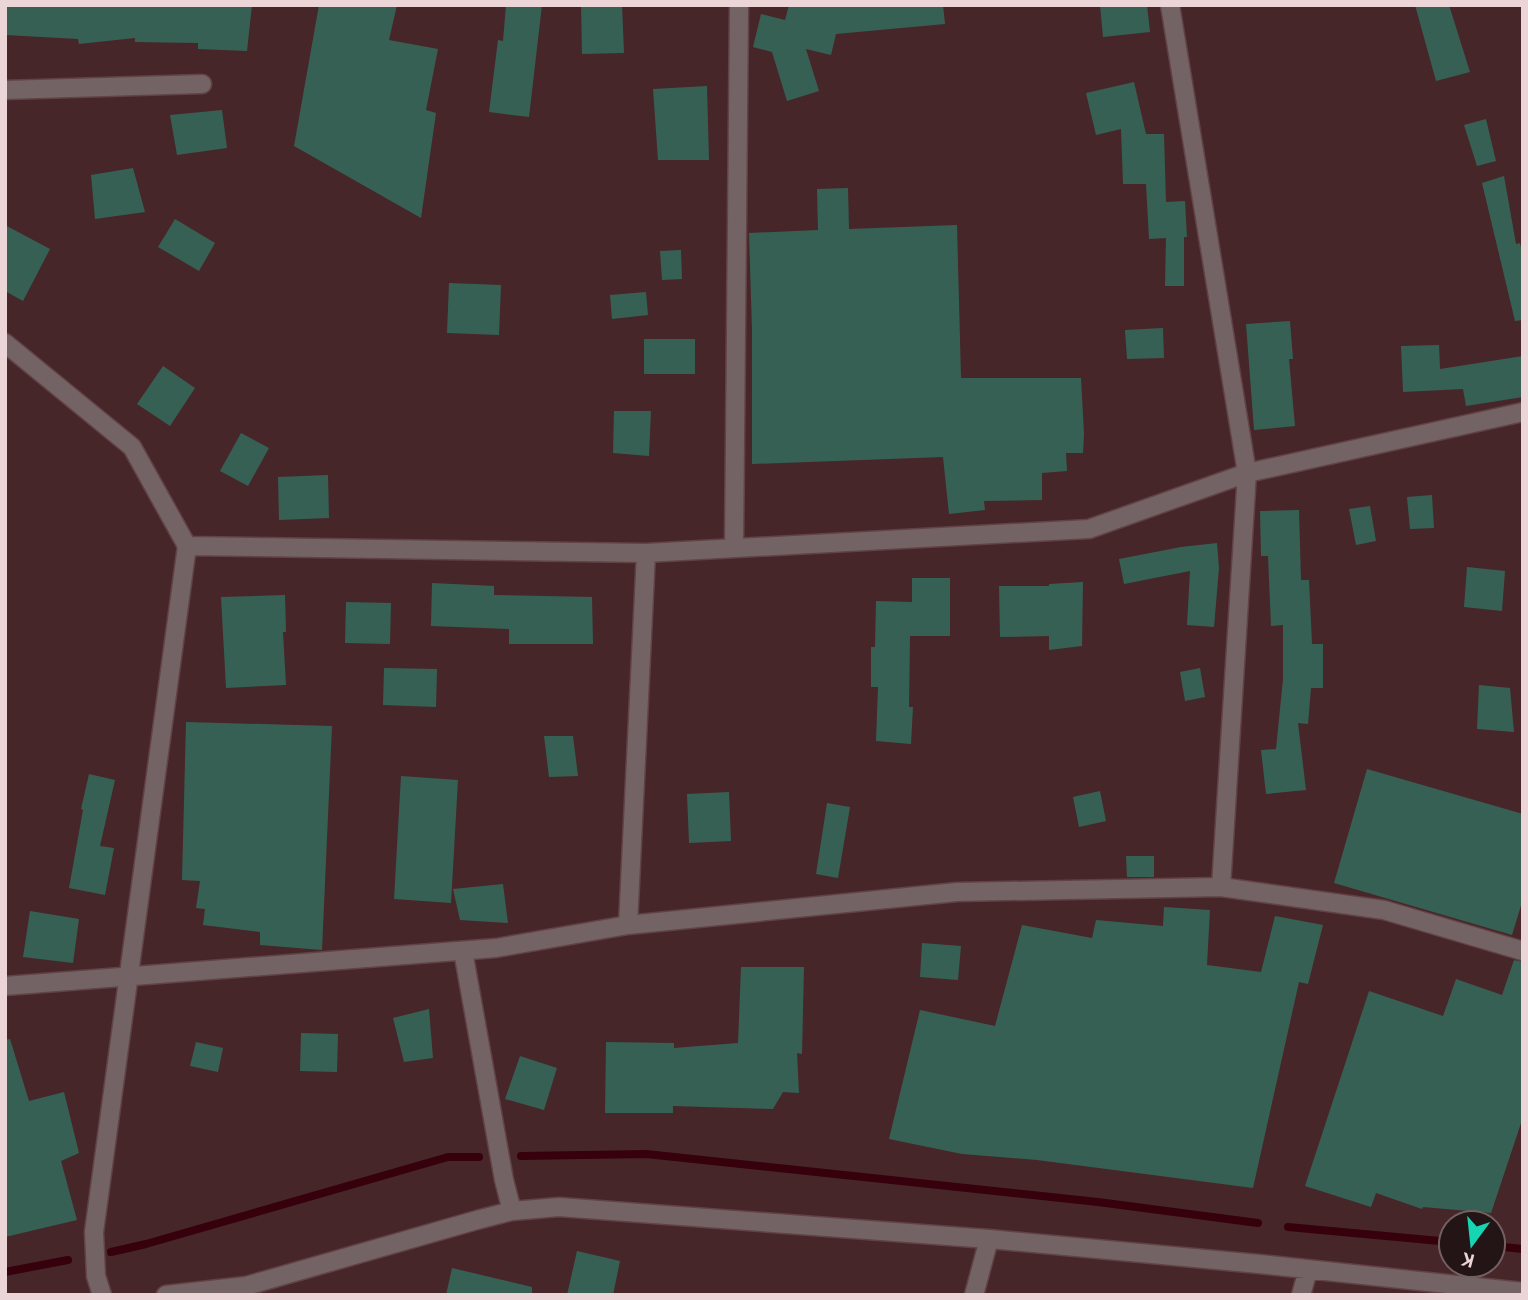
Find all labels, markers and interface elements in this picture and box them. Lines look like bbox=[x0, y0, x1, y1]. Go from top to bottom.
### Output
north arrow bbox=[1437, 1209, 1507, 1279]
text: K bbox=[1458, 1246, 1477, 1274]

